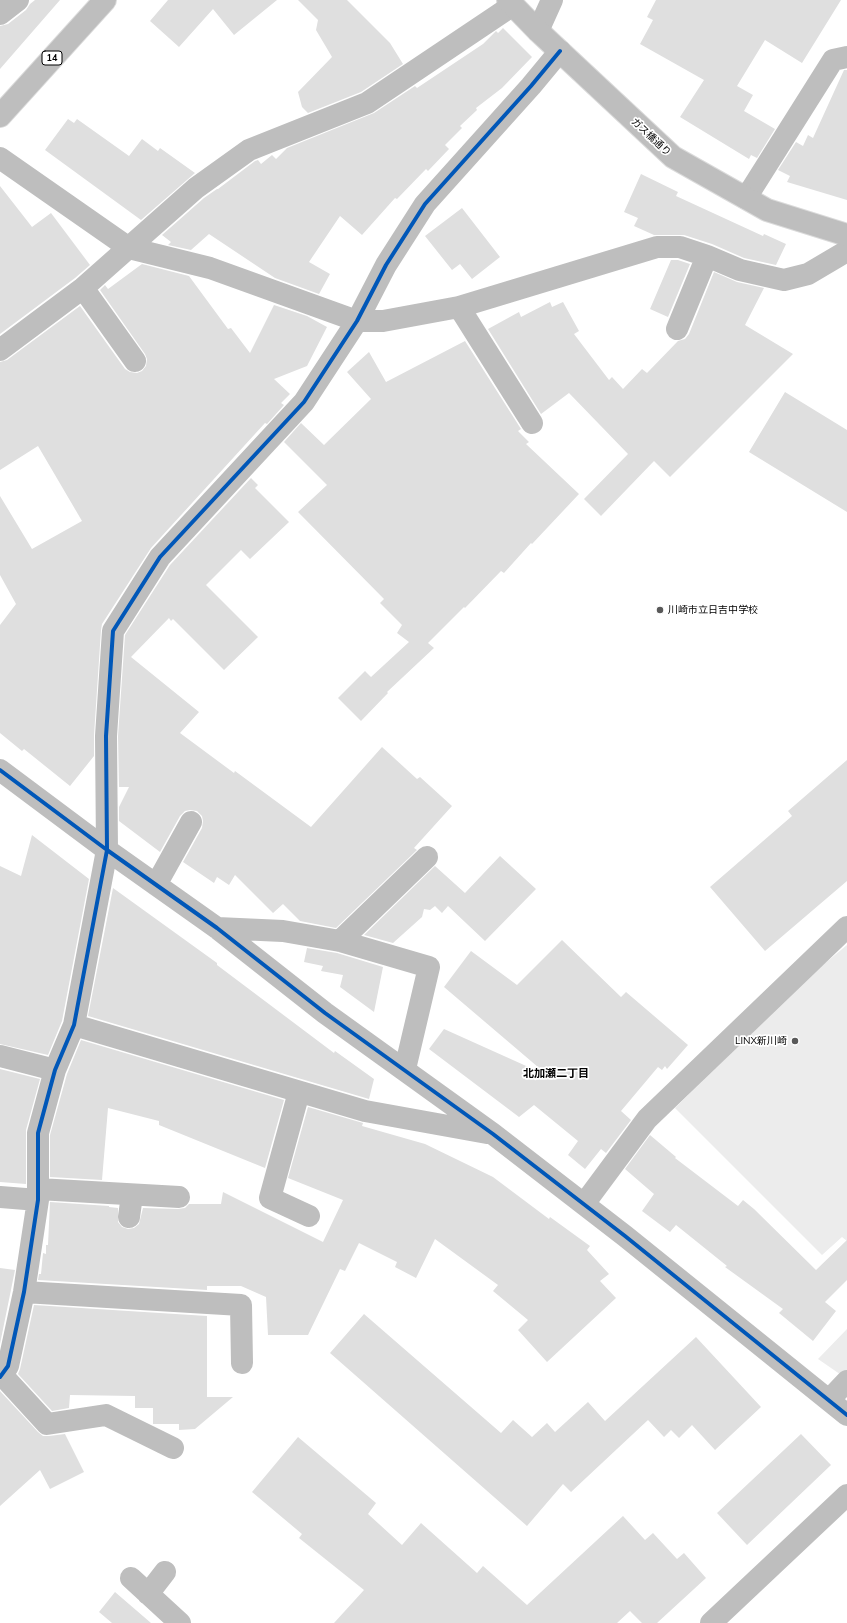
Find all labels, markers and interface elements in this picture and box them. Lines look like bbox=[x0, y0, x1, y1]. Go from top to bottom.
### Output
road number: 14 bbox=[42, 51, 62, 65]
street label: ガス橋通り bbox=[629, 116, 673, 158]
place label: 川崎市立日吉中学校 bbox=[668, 604, 758, 616]
marker: 川崎市立日吉中学校 bbox=[655, 605, 665, 615]
place label: LINX新川崎 bbox=[735, 1035, 787, 1047]
marker: LINX新川崎 bbox=[790, 1036, 800, 1046]
district label: 北加瀬二丁目 bbox=[523, 1067, 589, 1081]

